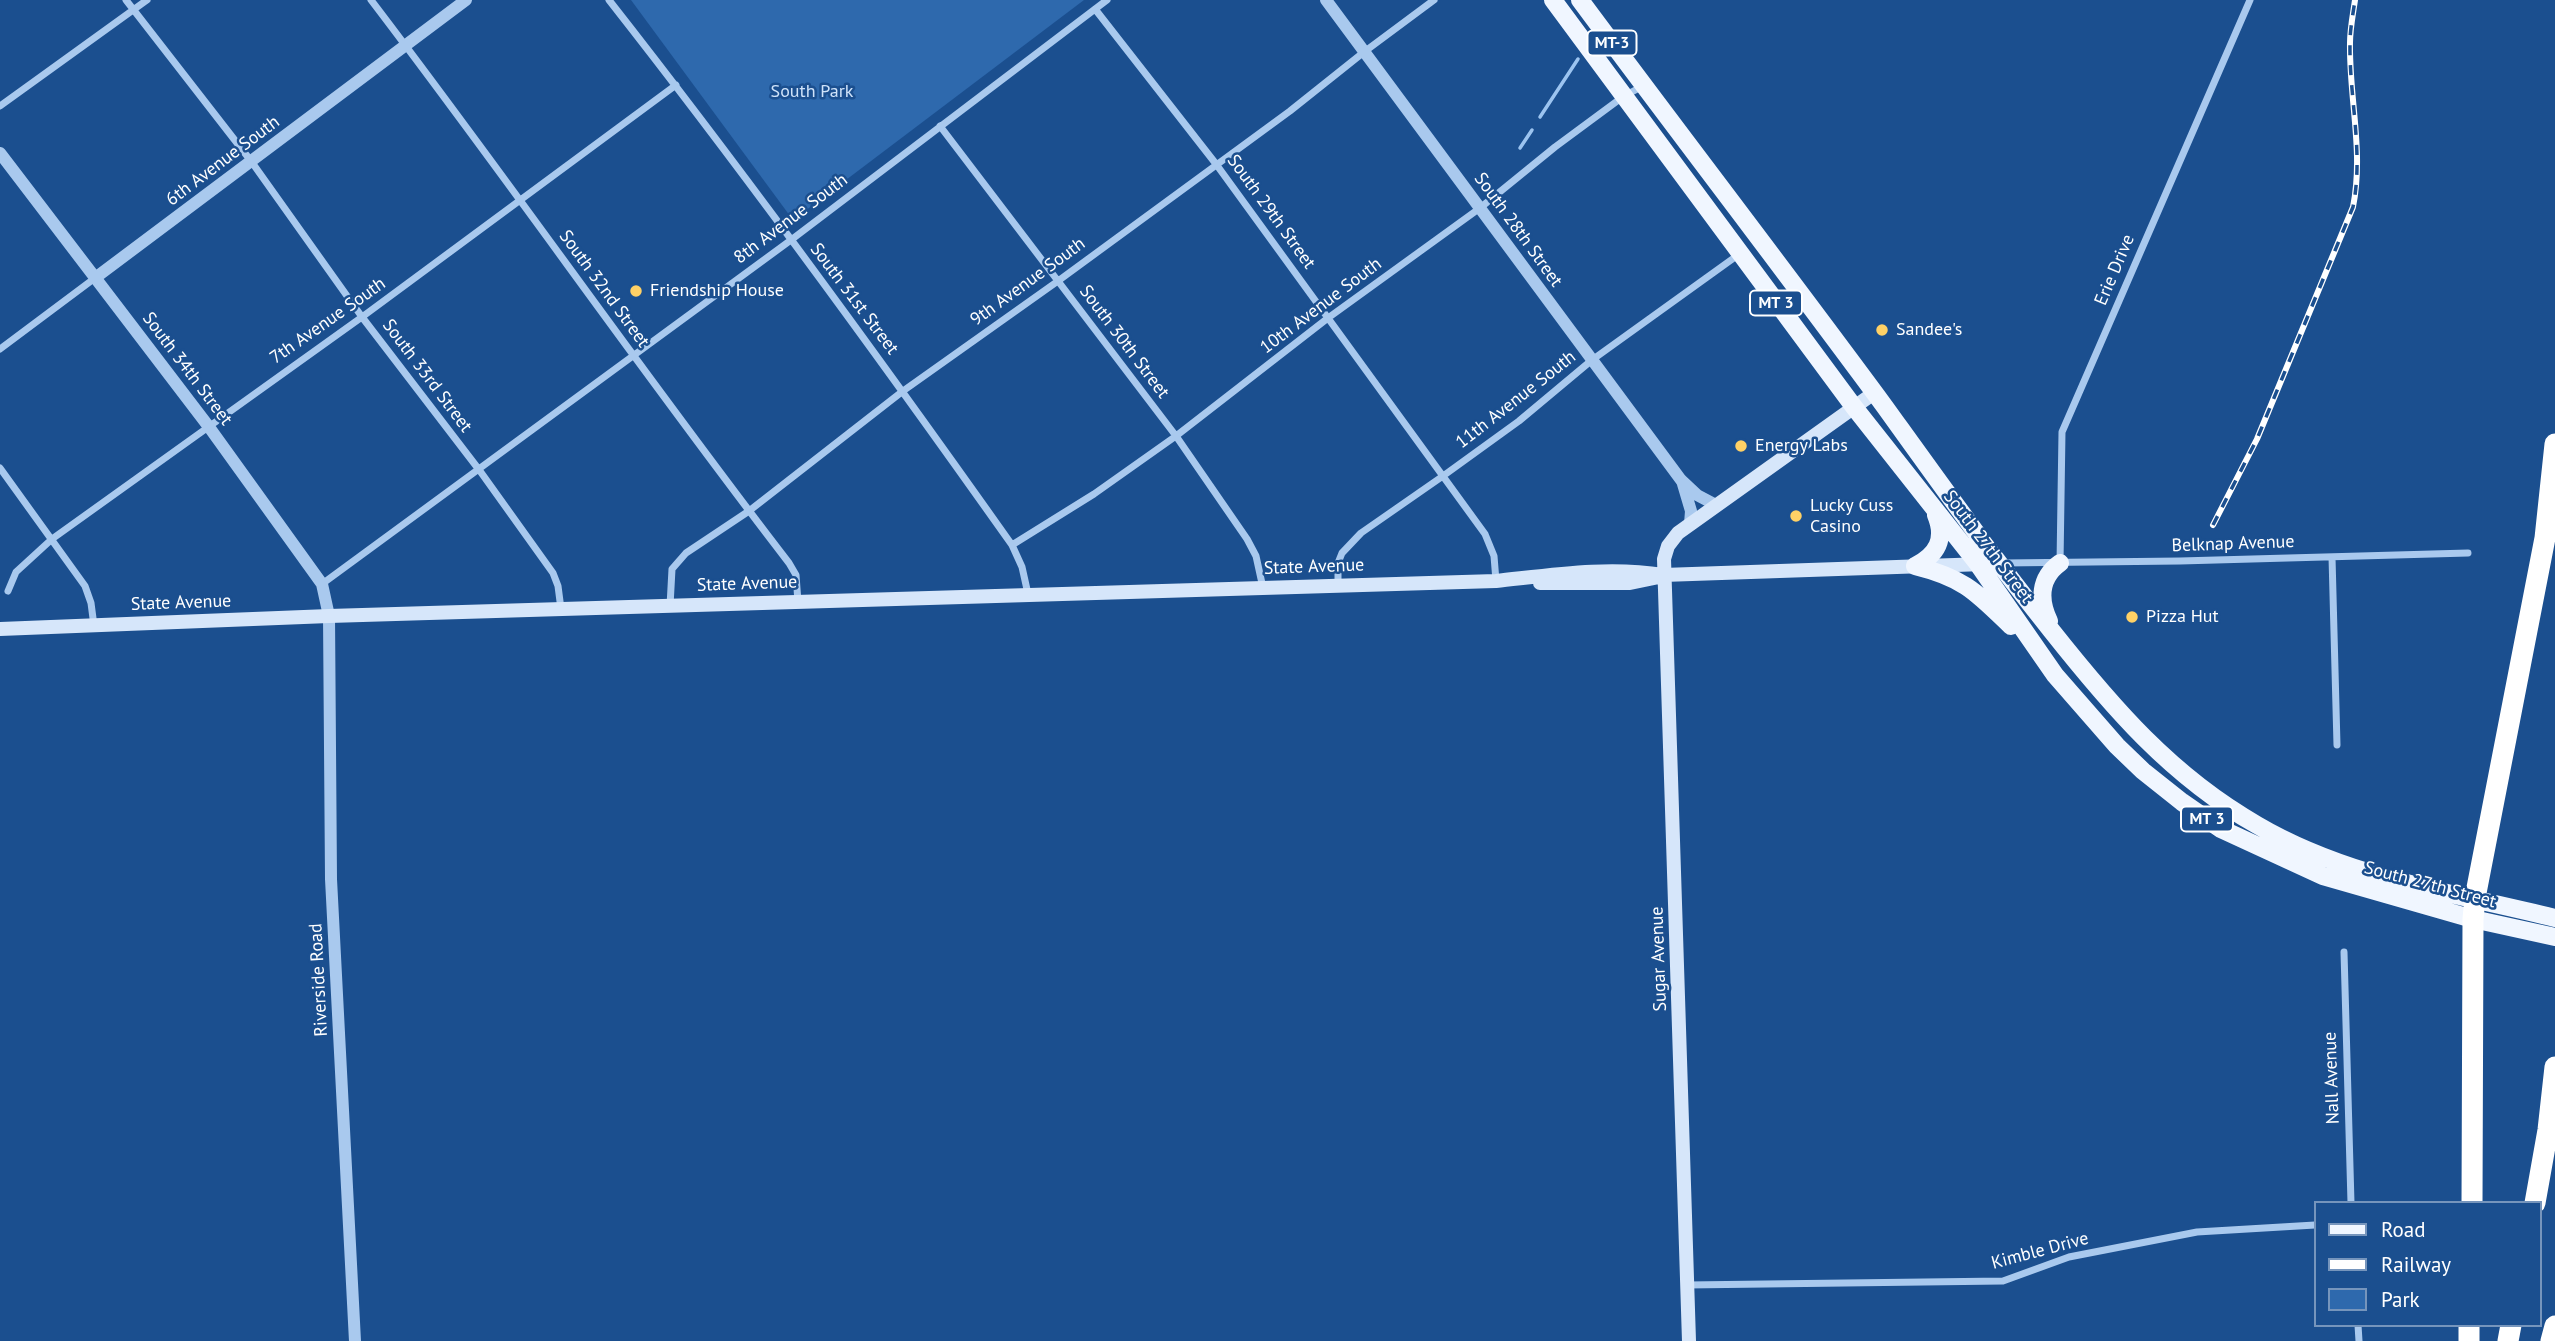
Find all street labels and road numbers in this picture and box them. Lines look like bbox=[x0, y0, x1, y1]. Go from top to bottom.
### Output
road number: MT-3 bbox=[1588, 31, 1636, 56]
street label: 6th Avenue South bbox=[162, 111, 284, 211]
street label: South 29th Street bbox=[1222, 151, 1320, 273]
street label: 8th Avenue South bbox=[730, 169, 852, 269]
street label: South 28th Street bbox=[1469, 169, 1567, 291]
street label: South 32nd Street bbox=[554, 226, 654, 352]
street label: Erie Drive bbox=[2090, 231, 2140, 309]
street label: 9th Avenue South bbox=[966, 233, 1090, 331]
street label: South 31st Street bbox=[805, 239, 903, 359]
street label: 10th Avenue South bbox=[1256, 253, 1386, 359]
street label: 7th Avenue South bbox=[266, 273, 390, 369]
street label: South 30th Street bbox=[1074, 281, 1174, 403]
road number: MT 3 bbox=[1750, 290, 1802, 316]
street label: South 34th Street bbox=[137, 308, 237, 430]
street label: South 33rd Street bbox=[377, 315, 477, 437]
street label: 11th Avenue South bbox=[1452, 346, 1580, 454]
street label: South 27th Street bbox=[1939, 486, 2037, 608]
street label: Belknap Avenue bbox=[2171, 531, 2295, 557]
street label: State Avenue bbox=[1263, 554, 1365, 580]
street label: State Avenue bbox=[696, 571, 798, 597]
street label: State Avenue bbox=[130, 590, 232, 616]
road number: MT 3 bbox=[2181, 806, 2233, 832]
street label: South 27th Street bbox=[2362, 857, 2498, 913]
street label: Sugar Avenue bbox=[1646, 906, 1672, 1012]
street label: Riverside Road bbox=[305, 923, 333, 1037]
street label: Nall Avenue bbox=[2320, 1031, 2344, 1125]
street label: Kimble Drive bbox=[1989, 1228, 2091, 1274]

